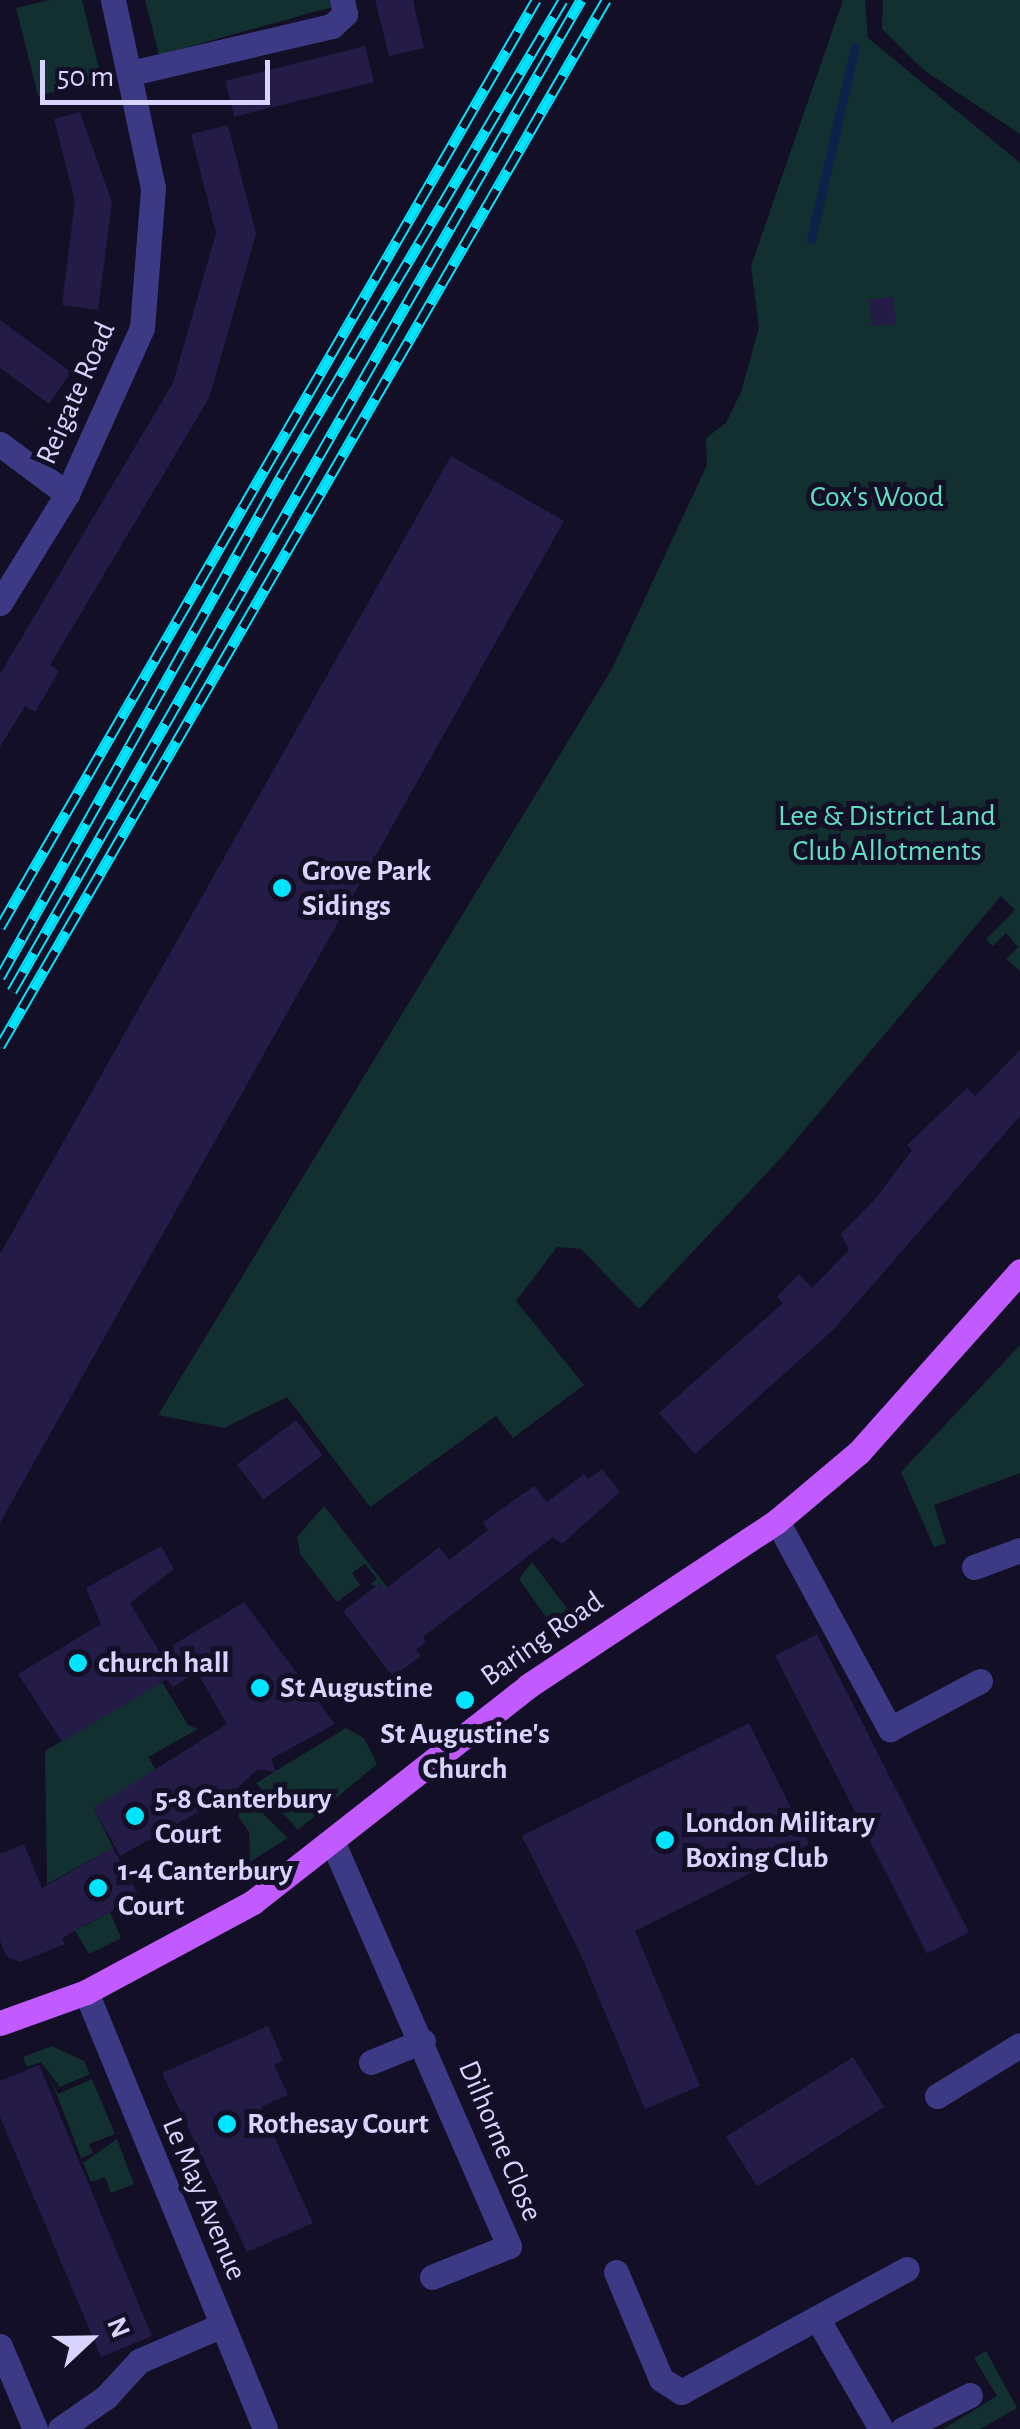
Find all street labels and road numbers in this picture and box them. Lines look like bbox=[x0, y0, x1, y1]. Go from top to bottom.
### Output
street label: Reigate Road bbox=[29, 316, 123, 470]
street label: Baring Road bbox=[474, 1584, 610, 1694]
street label: Dilhorne Close bbox=[450, 2055, 550, 2227]
street label: Le May Avenue bbox=[154, 2112, 254, 2286]

